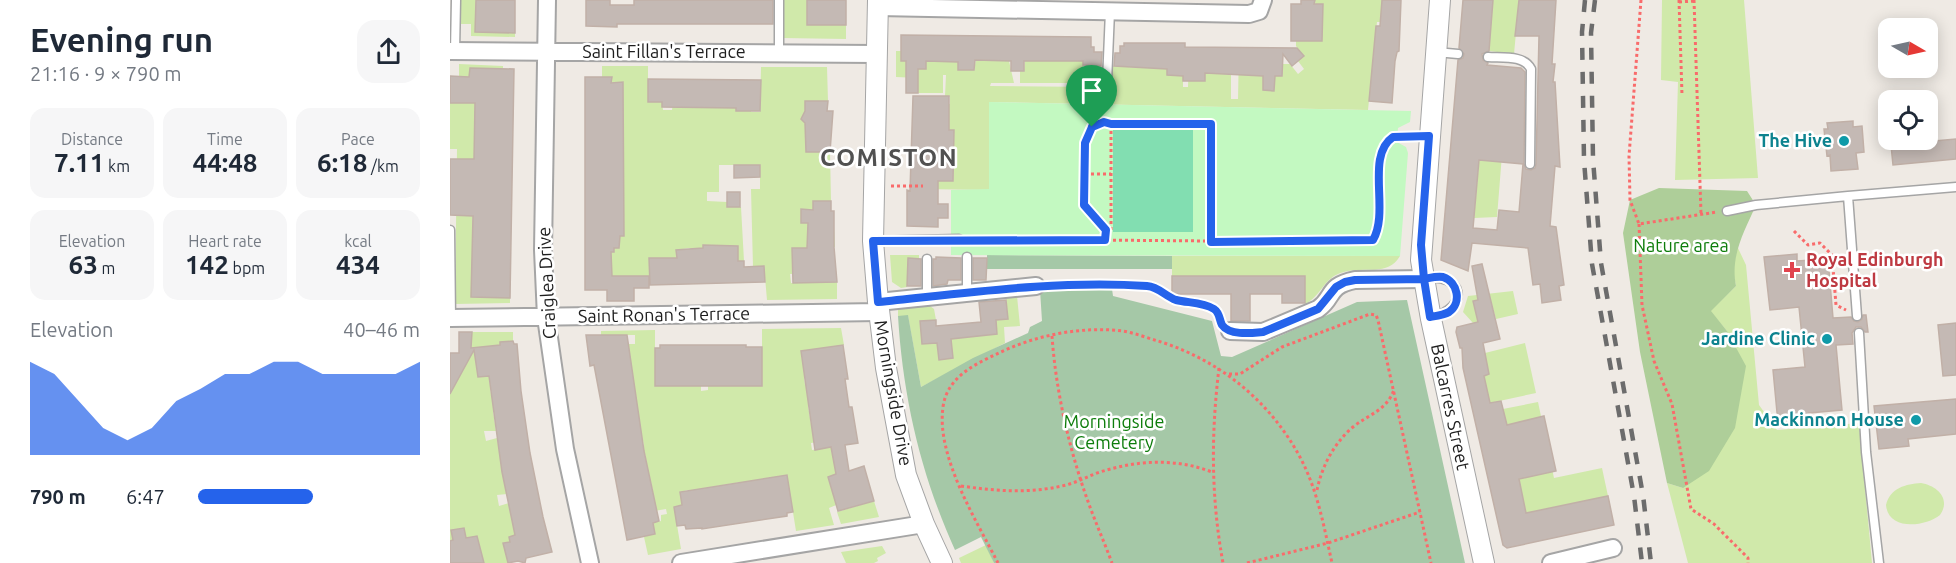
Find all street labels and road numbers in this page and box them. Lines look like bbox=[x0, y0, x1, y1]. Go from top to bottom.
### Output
street label: Saint Fillan's Terrace bbox=[582, 41, 746, 61]
street label: Craiglea Drive bbox=[533, 226, 559, 340]
street label: Saint Ronan's Terrace bbox=[578, 302, 750, 326]
street label: Morningside Drive bbox=[871, 318, 917, 467]
street label: Balcarres Street bbox=[1428, 342, 1474, 472]

